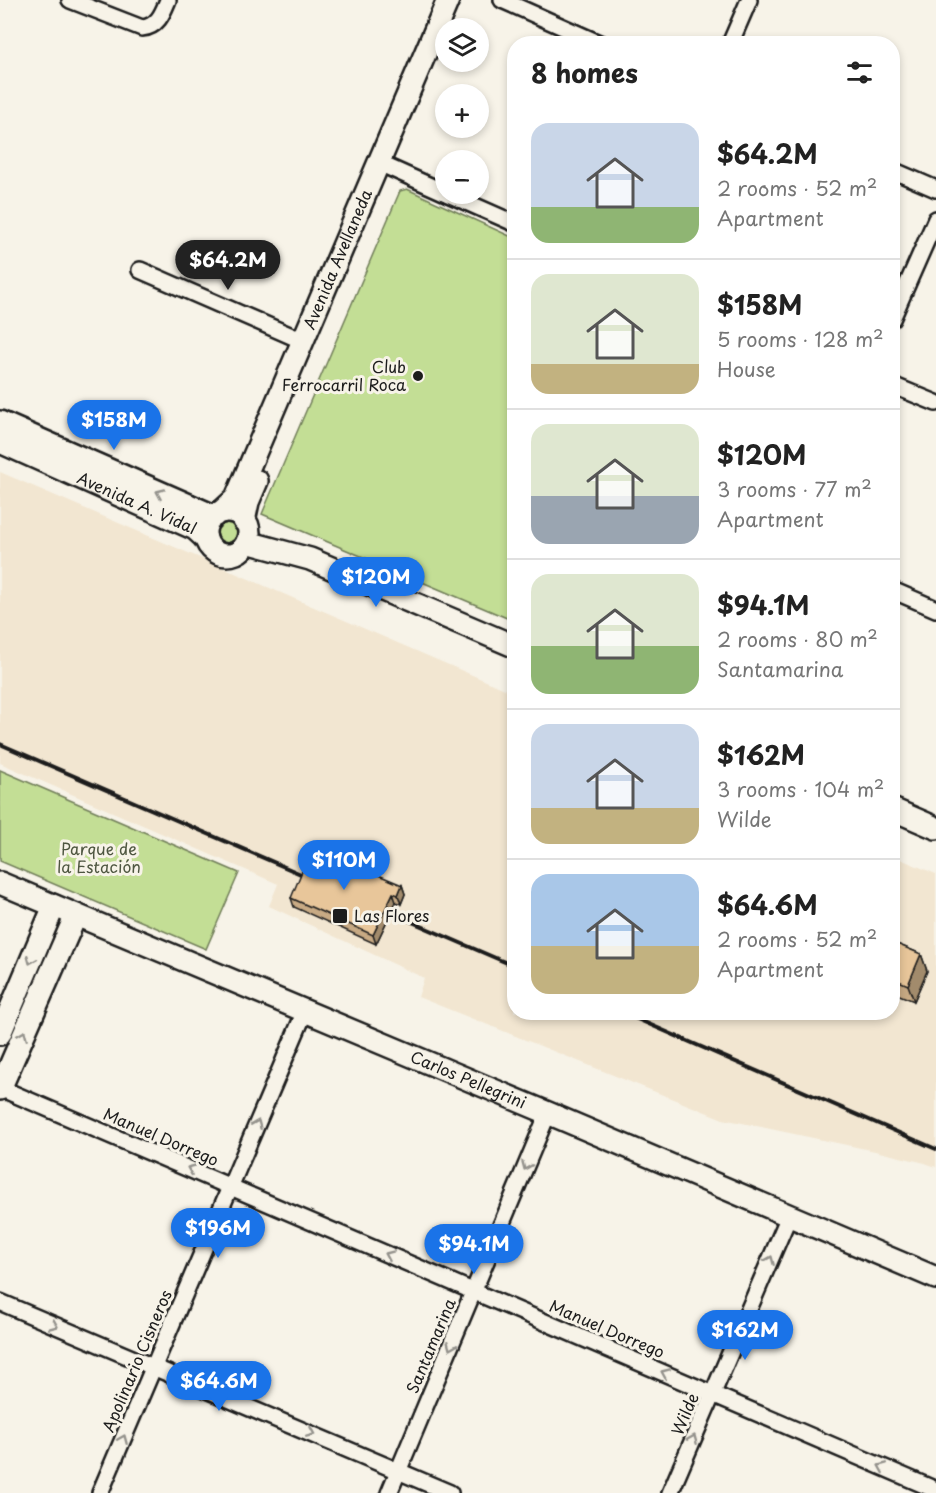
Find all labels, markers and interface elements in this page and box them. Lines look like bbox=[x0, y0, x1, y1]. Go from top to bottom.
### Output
map controls bbox=[435, 18, 489, 204]
button: layers bbox=[435, 18, 489, 72]
text: 8 homes bbox=[531, 53, 638, 92]
icon: filters bbox=[843, 56, 876, 89]
button: + bbox=[435, 84, 489, 138]
text: $64.2M bbox=[717, 134, 818, 173]
icon: home bbox=[579, 147, 651, 219]
button: − bbox=[435, 150, 489, 204]
text: 2 rooms · 52 m² bbox=[717, 173, 877, 203]
street label: Avenida Avellaneda bbox=[296, 185, 377, 333]
text: Apartment bbox=[717, 203, 824, 233]
pin: $64.2M bbox=[179, 240, 277, 291]
text: $64.2M bbox=[189, 244, 267, 274]
text: $158M bbox=[717, 285, 802, 324]
icon: home bbox=[579, 298, 651, 370]
text: 5 rooms · 128 m² bbox=[717, 324, 883, 354]
place label: Club Ferrocarril Roca bbox=[282, 354, 406, 396]
text: House bbox=[717, 354, 776, 384]
marker: Club Ferrocarril Roca bbox=[411, 369, 425, 383]
pin: $158M bbox=[72, 400, 156, 451]
text: $158M bbox=[81, 404, 147, 434]
text: $120M bbox=[717, 435, 806, 474]
icon: home bbox=[579, 448, 651, 520]
street label: Avenida A. Vidal bbox=[74, 465, 201, 539]
text: 3 rooms · 77 m² bbox=[717, 474, 872, 504]
one-way arrow bbox=[156, 488, 167, 500]
text: Apartment bbox=[717, 504, 824, 534]
pin: $120M bbox=[334, 557, 418, 608]
text: $120M bbox=[342, 561, 410, 591]
text: $94.1M bbox=[717, 585, 809, 624]
icon: home bbox=[579, 598, 651, 670]
text: 2 rooms · 80 m² bbox=[717, 624, 878, 654]
text: Santamarina bbox=[717, 654, 843, 684]
text: $162M bbox=[717, 735, 805, 774]
icon: home bbox=[579, 748, 651, 820]
text: 3 rooms · 104 m² bbox=[717, 774, 884, 804]
text: Wilde bbox=[717, 804, 772, 834]
park label: Parque de la Estación bbox=[57, 836, 141, 878]
pin: $110M bbox=[302, 840, 386, 891]
text: $110M bbox=[312, 844, 376, 874]
text: $64.6M bbox=[717, 885, 818, 924]
icon: home bbox=[579, 898, 651, 970]
place label: Las Flores bbox=[354, 903, 429, 927]
marker: Las Flores bbox=[331, 907, 349, 925]
text: 2 rooms · 52 m² bbox=[717, 924, 877, 954]
one-way arrow bbox=[26, 953, 38, 964]
text: Apartment bbox=[717, 954, 824, 984]
one-way arrow bbox=[16, 1030, 28, 1041]
street label: Carlos Pellegrini bbox=[407, 1044, 530, 1114]
street label: Manuel Dorrego bbox=[100, 1101, 223, 1171]
one-way arrow bbox=[250, 1120, 262, 1131]
one-way arrow bbox=[521, 1160, 533, 1171]
one-way arrow bbox=[186, 1165, 197, 1177]
pin: $196M bbox=[176, 1208, 260, 1259]
text: $196M bbox=[185, 1212, 251, 1242]
pin: $94.1M bbox=[425, 1224, 523, 1275]
text: $94.1M bbox=[438, 1228, 510, 1258]
one-way arrow bbox=[384, 1251, 395, 1263]
one-way arrow bbox=[763, 1255, 775, 1266]
street label: Apolinario Cisneros bbox=[95, 1286, 177, 1435]
street label: Manuel Dorrego bbox=[546, 1293, 669, 1363]
street label: Santamarina bbox=[399, 1294, 461, 1397]
pin: $162M bbox=[703, 1310, 787, 1361]
text: $162M bbox=[711, 1314, 779, 1344]
one-way arrow bbox=[48, 1318, 59, 1330]
one-way arrow bbox=[446, 1340, 458, 1351]
pin: $64.6M bbox=[170, 1361, 268, 1412]
text: $64.6M bbox=[180, 1365, 258, 1395]
one-way arrow bbox=[660, 1368, 671, 1380]
street label: Wilde bbox=[664, 1389, 704, 1438]
one-way arrow bbox=[305, 1426, 316, 1438]
one-way arrow bbox=[116, 1435, 128, 1446]
one-way arrow bbox=[686, 1435, 698, 1446]
one-way arrow bbox=[878, 1462, 889, 1474]

